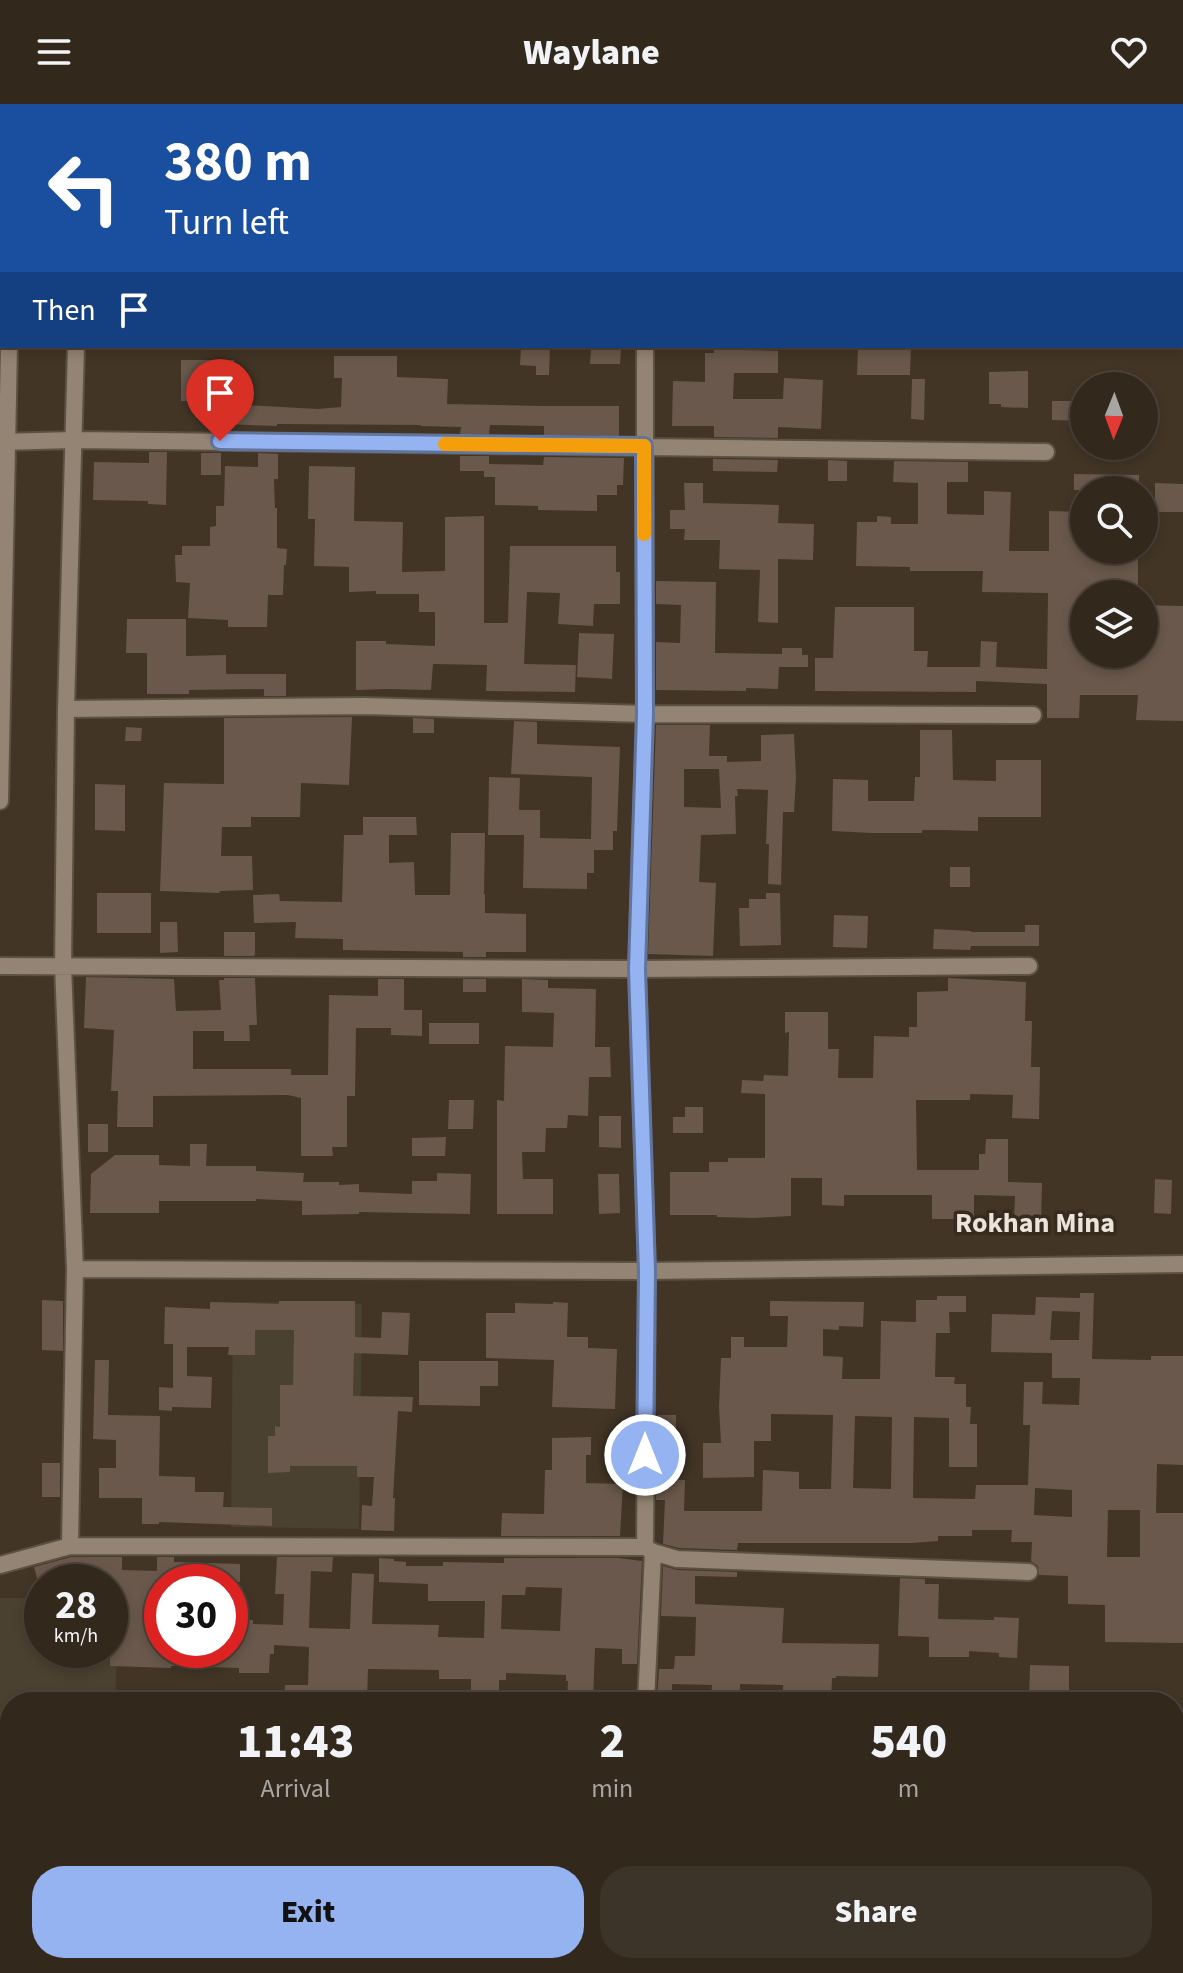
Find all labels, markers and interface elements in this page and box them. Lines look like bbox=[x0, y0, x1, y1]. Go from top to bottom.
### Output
text: Waylane bbox=[523, 27, 660, 78]
icon: menu bbox=[32, 30, 76, 74]
icon: heart bbox=[1107, 30, 1151, 74]
text: 380 m bbox=[164, 123, 312, 202]
icon: left bbox=[32, 136, 136, 240]
text: Turn left bbox=[164, 197, 289, 248]
icon: arrive bbox=[112, 288, 156, 332]
text: Then bbox=[32, 289, 96, 332]
pin bbox=[186, 359, 254, 441]
icon: arrive bbox=[198, 371, 242, 415]
north arrow bbox=[1070, 372, 1158, 460]
map controls bbox=[1070, 372, 1158, 668]
button: search bbox=[1070, 476, 1158, 564]
button: layers bbox=[1070, 580, 1158, 668]
district label: Rokhan Mina bbox=[955, 1203, 1115, 1243]
position arrow bbox=[603, 1413, 687, 1497]
speed limit sign: 30 bbox=[144, 1564, 248, 1668]
text: 28 bbox=[55, 1577, 97, 1634]
text: km/h bbox=[54, 1622, 98, 1650]
text: 11:43 bbox=[237, 1708, 354, 1776]
text: 2 bbox=[599, 1708, 625, 1776]
text: 540 bbox=[870, 1708, 947, 1776]
text: Arrival bbox=[261, 1770, 331, 1807]
text: min bbox=[591, 1770, 633, 1807]
text: m bbox=[898, 1770, 919, 1807]
button: Exit bbox=[32, 1866, 584, 1958]
button: Share bbox=[600, 1866, 1152, 1958]

